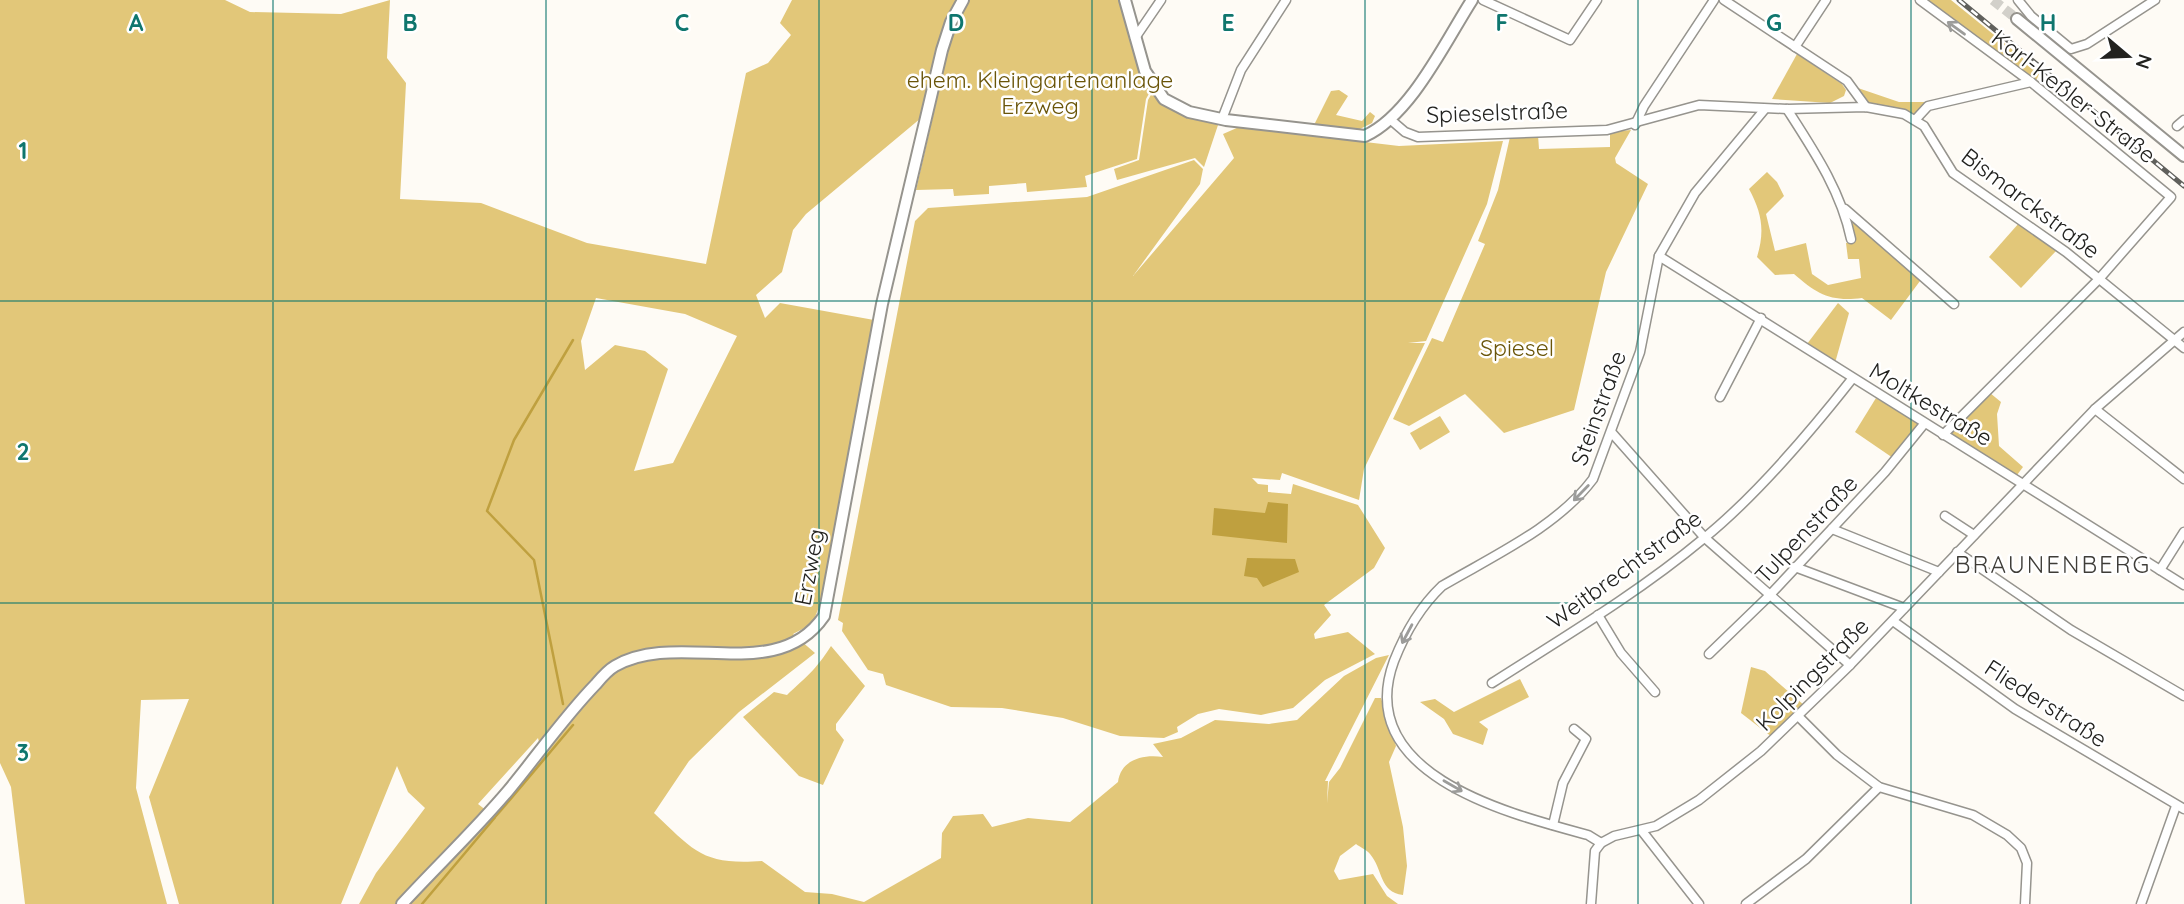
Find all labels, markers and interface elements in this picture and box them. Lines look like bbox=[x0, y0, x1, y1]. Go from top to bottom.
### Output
text: A bbox=[129, 8, 144, 37]
text: B bbox=[402, 8, 418, 37]
text: C bbox=[675, 8, 689, 37]
text: D bbox=[948, 8, 964, 37]
text: E bbox=[1221, 8, 1235, 37]
text: F bbox=[1496, 8, 1508, 37]
text: G bbox=[1766, 8, 1782, 37]
text: H bbox=[2040, 8, 2056, 37]
one-way arrow bbox=[1947, 21, 1966, 35]
north arrow bbox=[2093, 21, 2163, 91]
street label: Karl-Keßler-Straße bbox=[1986, 23, 2162, 169]
text: N bbox=[2130, 51, 2158, 72]
park label: ehem. Kleingartenanlage Erzweg bbox=[907, 65, 1173, 120]
street label: Spieselstraße bbox=[1426, 95, 1568, 129]
text: 1 bbox=[19, 136, 27, 165]
street label: Bismarckstraße bbox=[1956, 141, 2106, 265]
park label: Spiesel bbox=[1480, 333, 1554, 362]
street label: Steinstraße bbox=[1564, 347, 1632, 469]
street label: Moltkestraße bbox=[1864, 356, 1998, 452]
text: 2 bbox=[16, 437, 30, 466]
street label: Tulpenstraße bbox=[1748, 469, 1864, 589]
one-way arrow bbox=[1572, 484, 1589, 501]
street label: Weitbrechtstraße bbox=[1541, 503, 1707, 635]
street label: Erzweg bbox=[787, 526, 831, 608]
district label: BRAUNENBERG bbox=[1955, 549, 2151, 579]
street label: Kolpingstraße bbox=[1749, 611, 1875, 737]
one-way arrow bbox=[1400, 623, 1413, 644]
street label: Fliederstraße bbox=[1979, 653, 2113, 753]
text: 3 bbox=[17, 738, 29, 767]
one-way arrow bbox=[1443, 779, 1463, 793]

